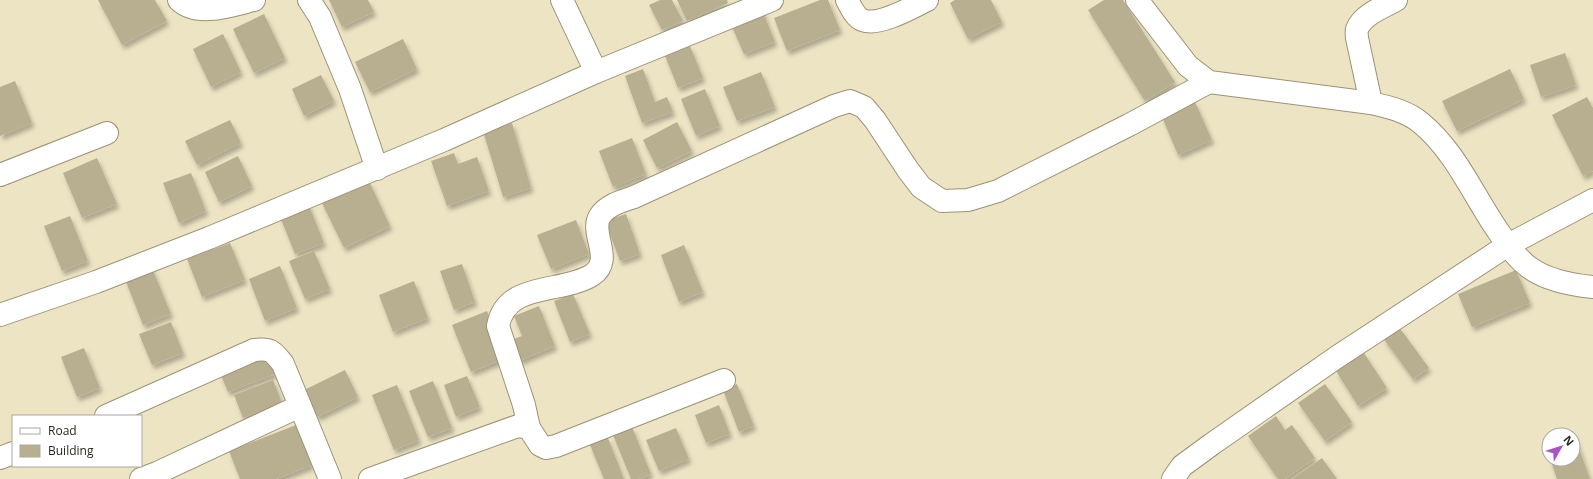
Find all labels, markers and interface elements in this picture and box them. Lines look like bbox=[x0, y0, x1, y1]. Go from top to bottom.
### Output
legend bbox=[12, 415, 142, 467]
text: Road bbox=[48, 422, 77, 439]
north arrow bbox=[1541, 427, 1581, 467]
text: N bbox=[1561, 432, 1578, 449]
text: Building bbox=[48, 442, 94, 459]

